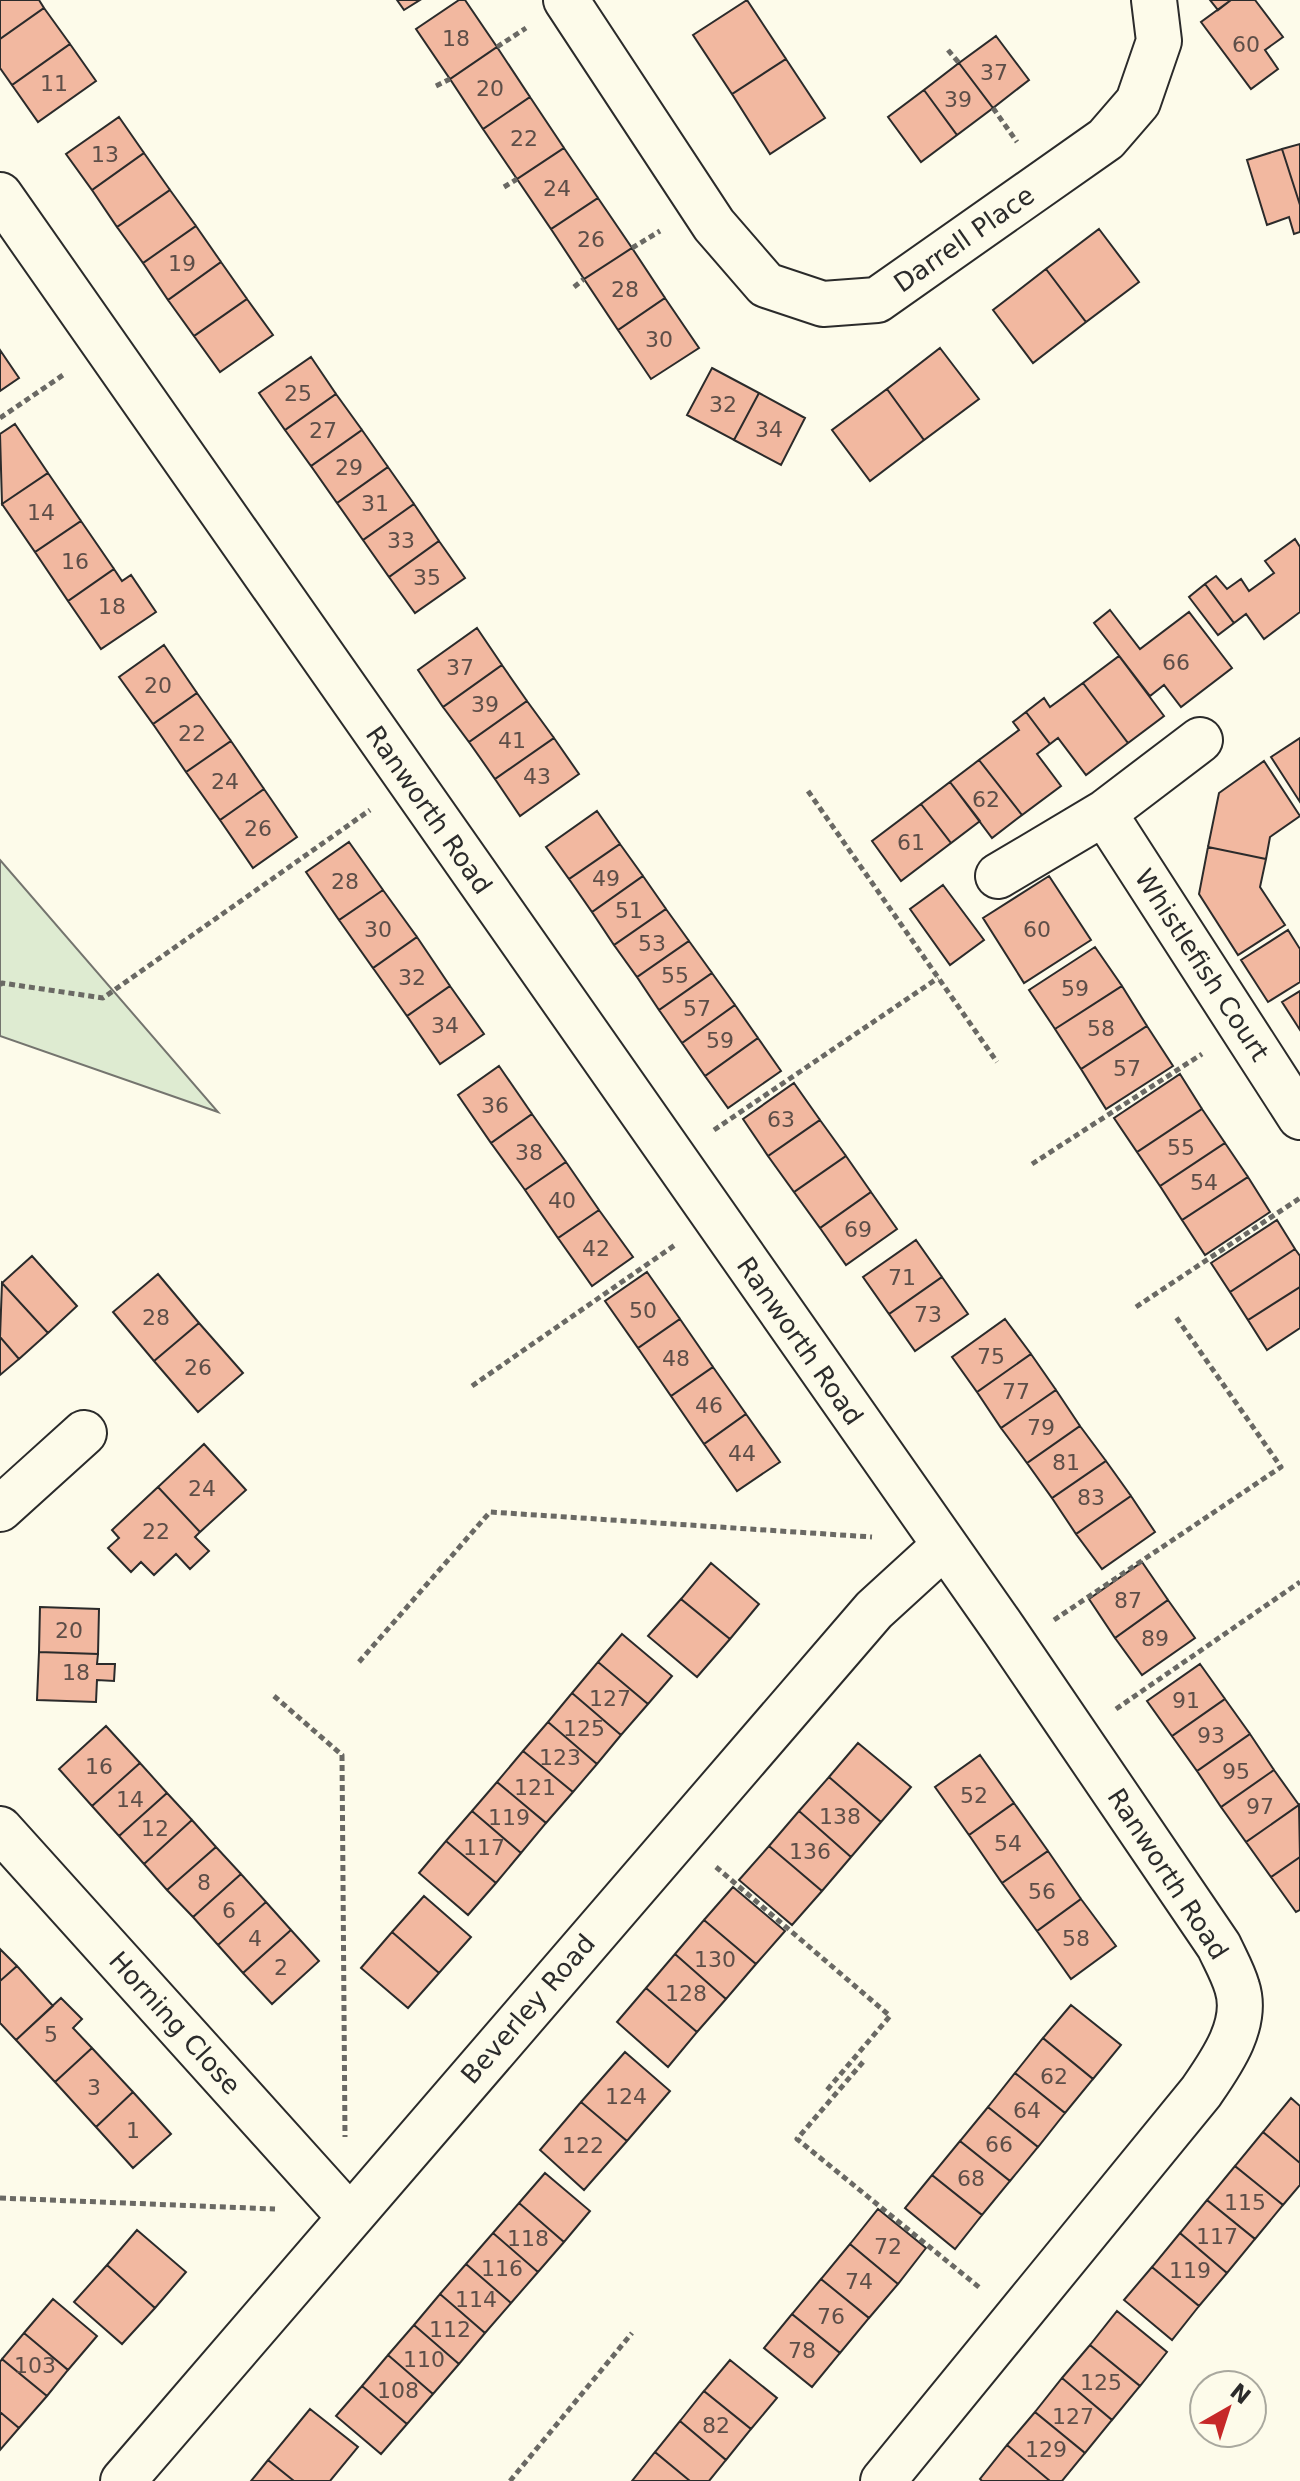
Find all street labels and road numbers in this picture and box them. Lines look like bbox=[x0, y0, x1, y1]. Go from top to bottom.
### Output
street label: Darrell Place bbox=[888, 180, 1040, 298]
street label: Ranworth Road bbox=[360, 720, 498, 900]
street label: Whistlefish Court bbox=[1129, 864, 1275, 1066]
street label: Ranworth Road bbox=[731, 1251, 869, 1431]
street label: Ranworth Road bbox=[1102, 1783, 1234, 1965]
street label: Beverley Road bbox=[455, 1928, 601, 2090]
street label: Horning Close bbox=[103, 1946, 247, 2100]

